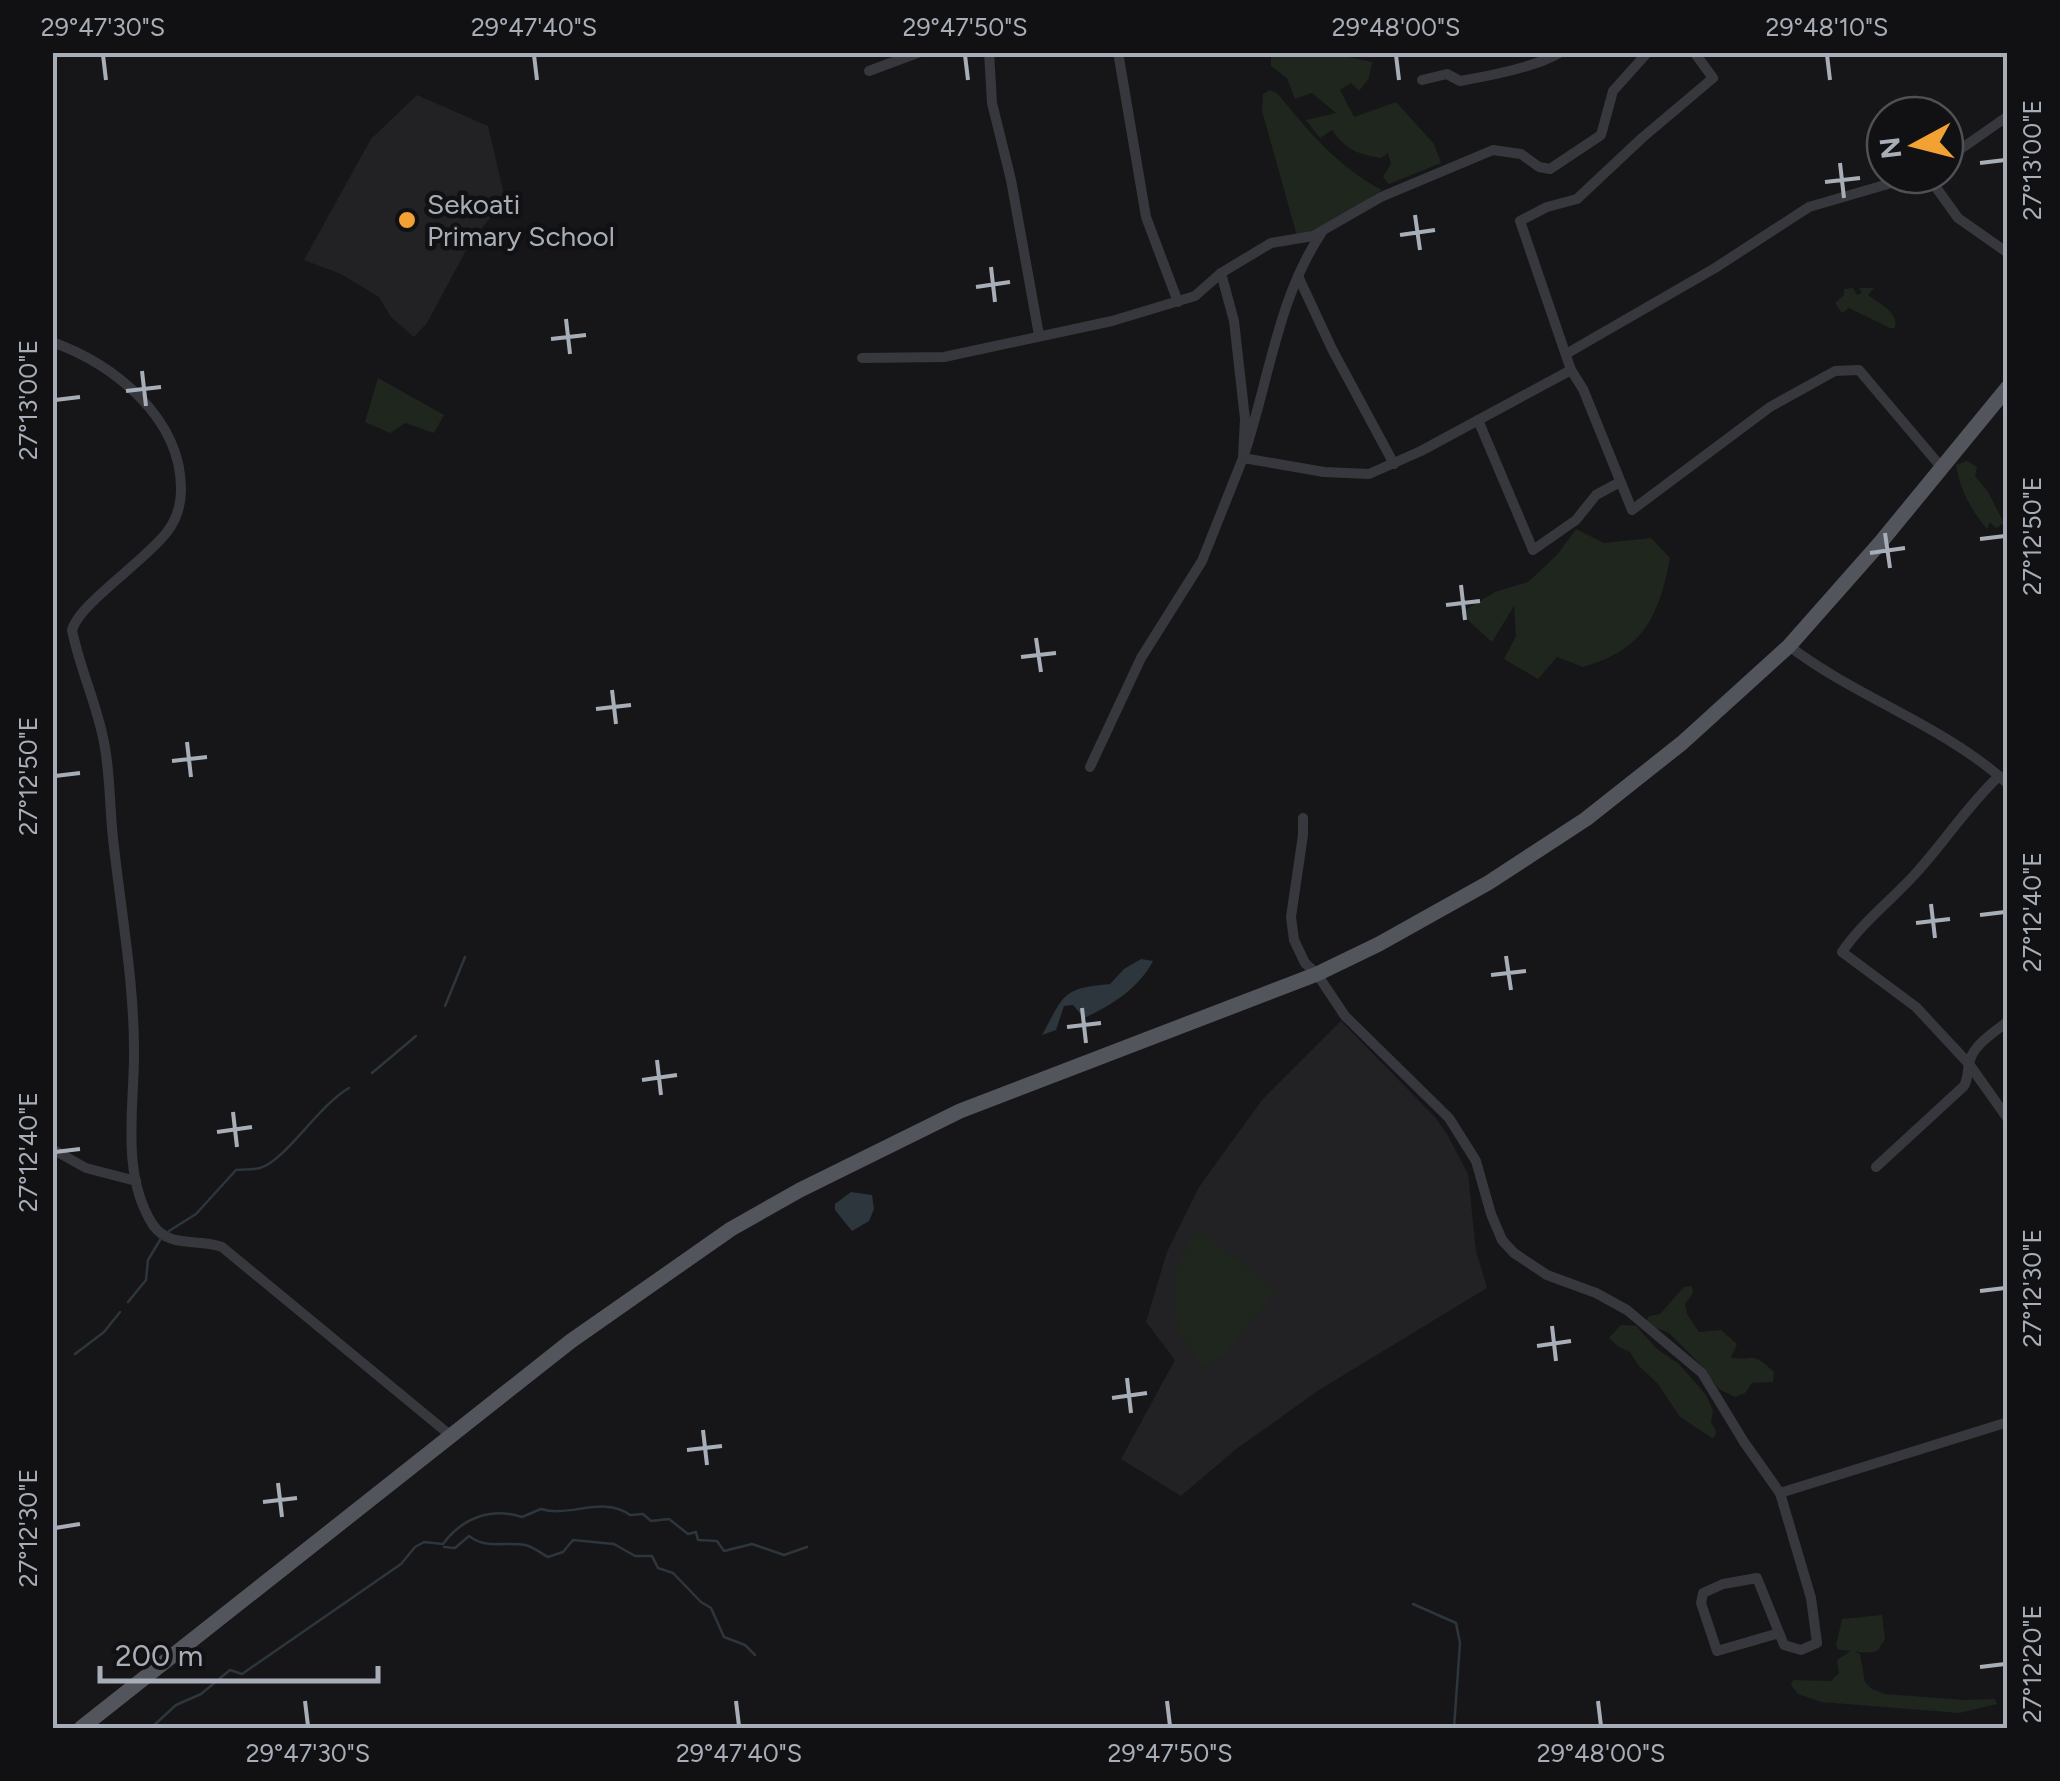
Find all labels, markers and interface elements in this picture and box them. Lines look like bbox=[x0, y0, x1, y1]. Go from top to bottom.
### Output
text: 29°47'30"S bbox=[41, 12, 165, 42]
text: 29°47'40"S bbox=[471, 12, 597, 42]
text: 29°47'50"S bbox=[902, 12, 1028, 42]
text: 29°48'00"S bbox=[1332, 12, 1460, 42]
text: 29°48'10"S bbox=[1766, 12, 1888, 42]
north arrow bbox=[1865, 95, 1965, 195]
text: 27°13'00"E bbox=[2017, 100, 2047, 220]
text: N bbox=[1872, 135, 1908, 161]
place label: Sekoati Primary School bbox=[427, 187, 615, 253]
marker: Sekoati Primary School bbox=[396, 209, 418, 231]
text: 27°13'00"E bbox=[13, 340, 43, 460]
text: 27°12'50"E bbox=[2017, 476, 2047, 596]
text: 27°12'50"E bbox=[13, 716, 43, 836]
text: 27°12'40"E bbox=[2017, 852, 2047, 972]
text: 27°12'40"E bbox=[13, 1092, 43, 1212]
text: 27°12'30"E bbox=[2017, 1229, 2047, 1347]
text: 27°12'30"E bbox=[13, 1469, 43, 1587]
text: 27°12'20"E bbox=[2017, 1605, 2047, 1723]
scale bar bbox=[100, 1621, 378, 1683]
text: 200 m bbox=[115, 1637, 203, 1674]
text: 29°47'30"S bbox=[246, 1738, 370, 1768]
text: 29°47'40"S bbox=[676, 1738, 802, 1768]
text: 29°47'50"S bbox=[1107, 1738, 1233, 1768]
text: 29°48'00"S bbox=[1537, 1738, 1665, 1768]

